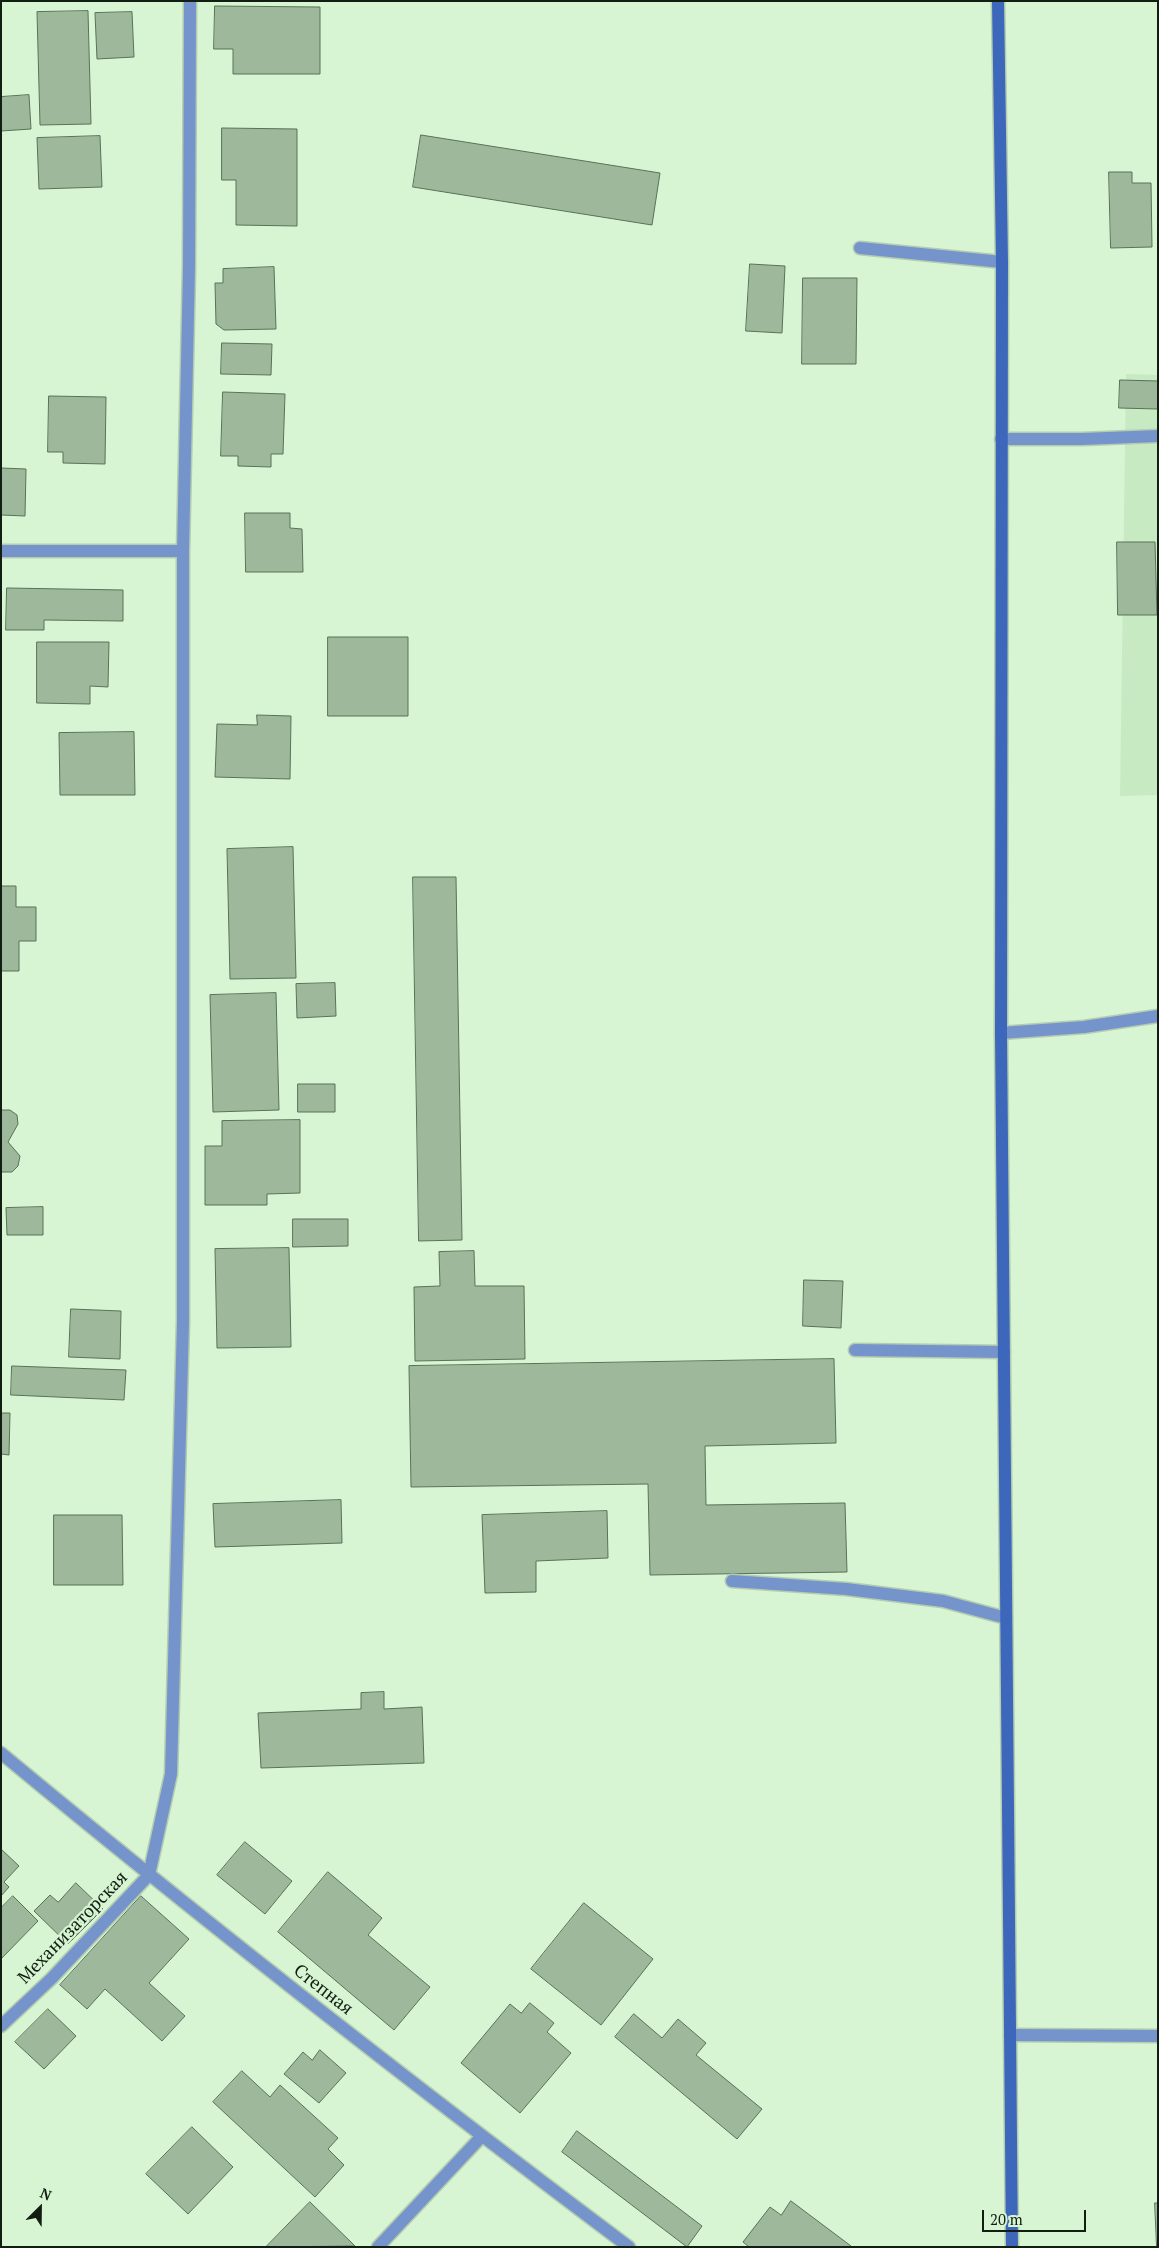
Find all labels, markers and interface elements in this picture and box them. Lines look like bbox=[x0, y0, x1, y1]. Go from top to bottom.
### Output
street label: Механизаторская bbox=[14, 1867, 132, 1989]
street label: Степная bbox=[289, 1960, 357, 2020]
north arrow bbox=[15, 2183, 65, 2233]
text: N bbox=[37, 2183, 55, 2205]
scale bar bbox=[984, 2200, 1088, 2232]
text: 20 m bbox=[990, 2209, 1023, 2229]

